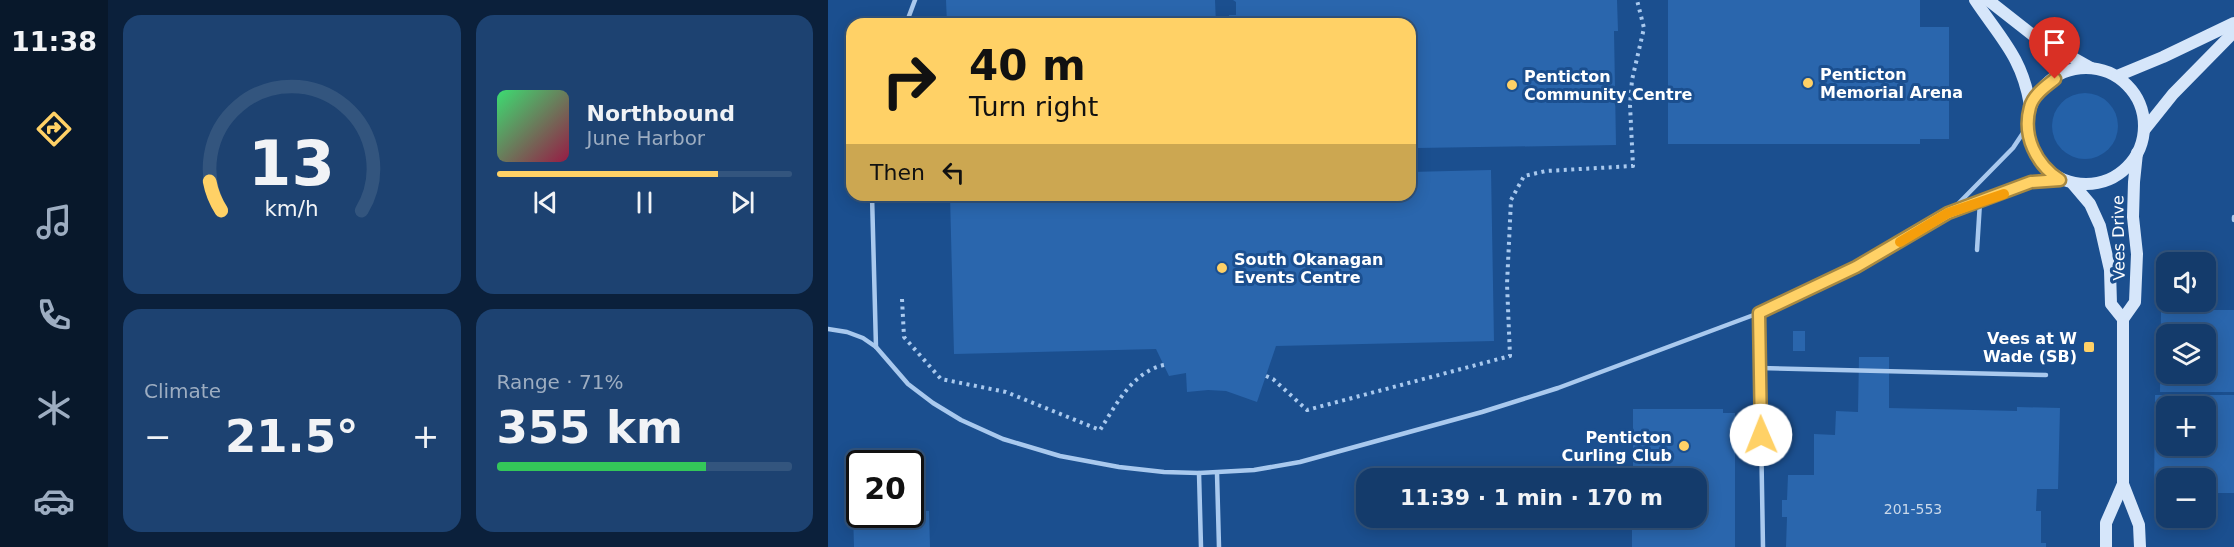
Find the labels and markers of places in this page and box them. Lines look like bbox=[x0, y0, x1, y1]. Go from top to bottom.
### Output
pin bbox=[2029, 17, 2080, 79]
place label: Penticton Memorial Arena bbox=[1820, 65, 1963, 102]
place label: Penticton Community Centre bbox=[1524, 67, 1693, 104]
marker: Penticton Memorial Arena bbox=[1801, 76, 1815, 90]
marker: Penticton Community Centre bbox=[1505, 78, 1519, 92]
place label: South Okanagan Events Centre bbox=[1234, 250, 1383, 287]
marker: South Okanagan Events Centre bbox=[1215, 261, 1229, 275]
place label: Vees at W Wade (SB) bbox=[1983, 329, 2077, 366]
marker: Vees at W Wade (SB) bbox=[2082, 340, 2096, 354]
place label: Penticton Curling Club bbox=[1562, 428, 1672, 465]
marker: Penticton Curling Club bbox=[1677, 439, 1691, 453]

